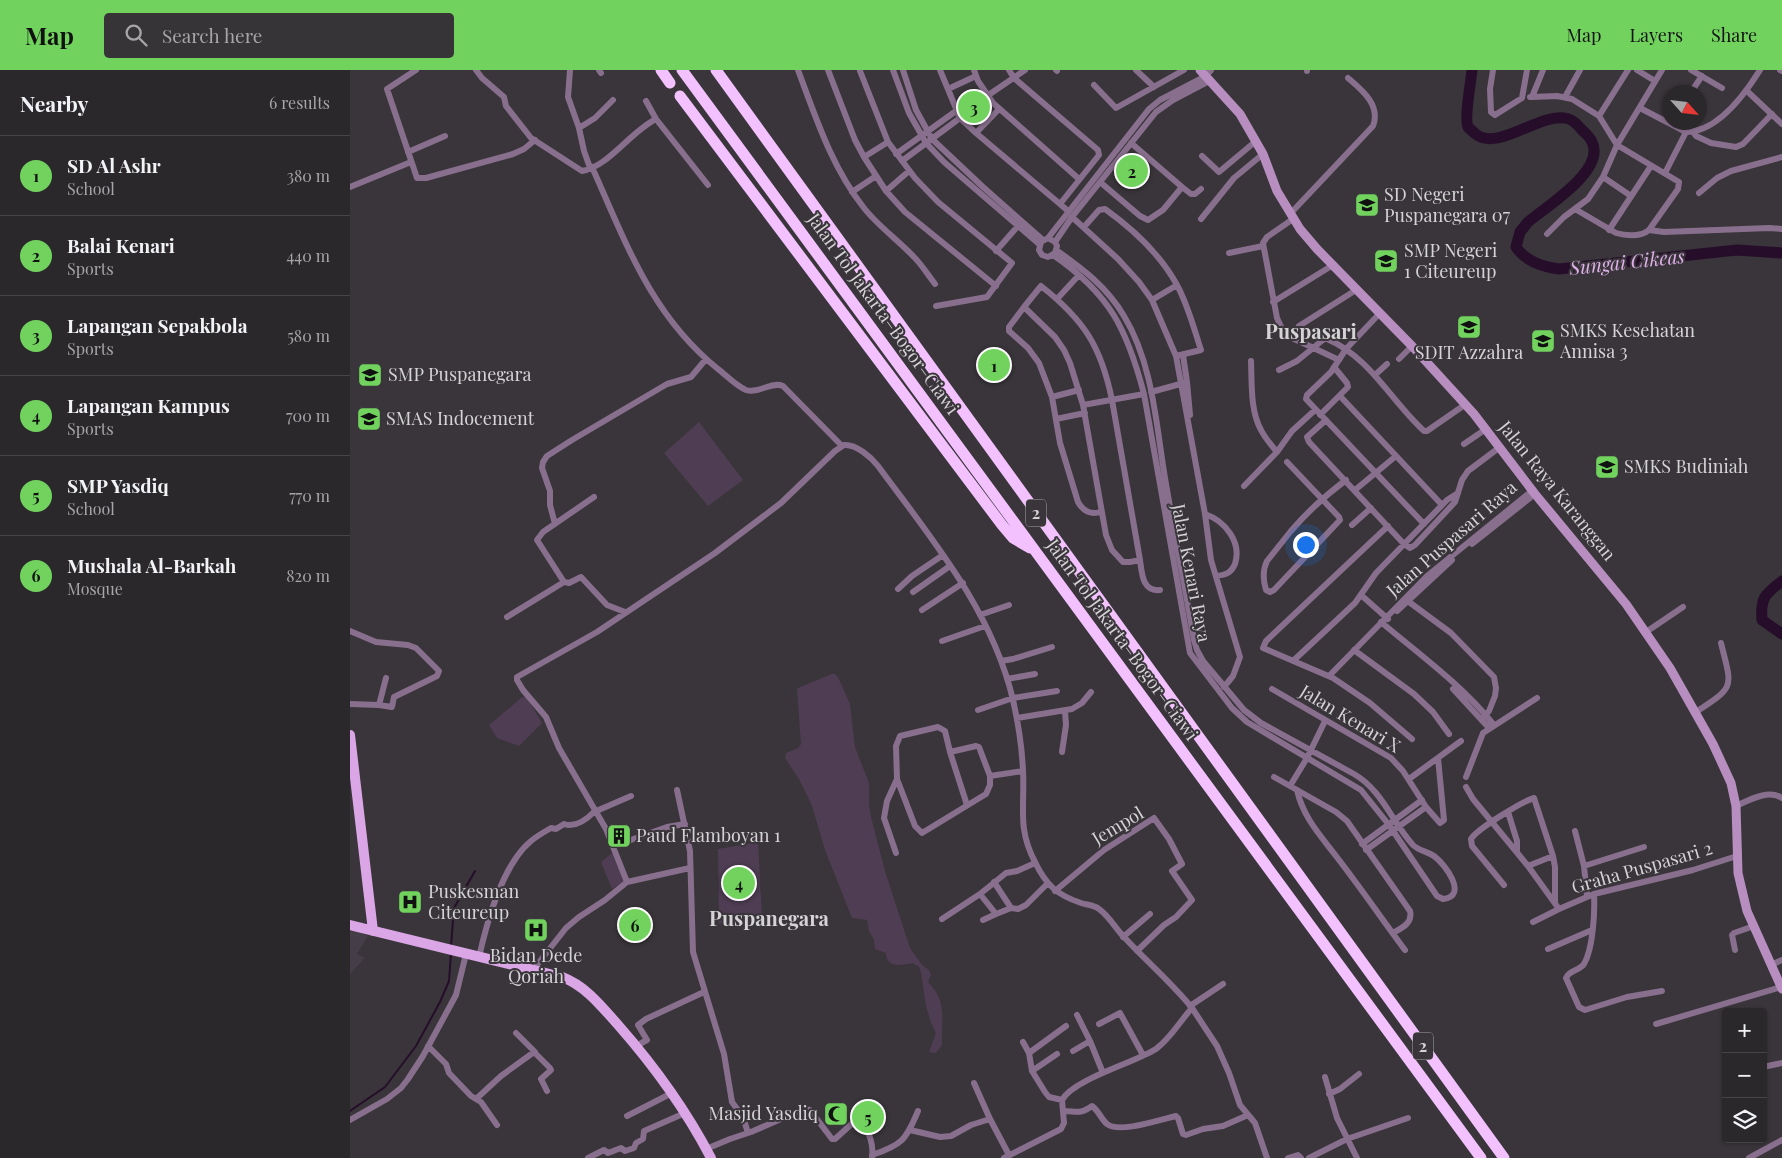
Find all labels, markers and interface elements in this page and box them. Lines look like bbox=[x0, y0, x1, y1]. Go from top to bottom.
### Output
search box bbox=[104, 13, 454, 58]
text: Map bbox=[25, 19, 74, 51]
icon: search bbox=[122, 21, 150, 49]
text: Search here bbox=[162, 22, 262, 48]
text: Map bbox=[1566, 23, 1601, 47]
text: Layers bbox=[1629, 23, 1683, 47]
text: Share bbox=[1711, 23, 1757, 47]
north arrow bbox=[1662, 85, 1707, 130]
pin: 3 bbox=[958, 88, 990, 126]
text: Nearby bbox=[20, 89, 89, 117]
text: 6 results bbox=[269, 92, 330, 113]
text: SD Al Ashr bbox=[67, 152, 161, 178]
pin: 2 bbox=[1116, 152, 1148, 190]
text: 1 bbox=[33, 165, 39, 186]
text: 380 m bbox=[287, 165, 330, 186]
text: School bbox=[67, 178, 115, 199]
place label: SD Negeri Puspanegara 07 bbox=[1384, 182, 1511, 227]
school or university icon: SD Negeri Puspanegara 07 bbox=[1354, 192, 1380, 218]
street label: Jalan Tol Jakarta–Bogor–Ciawi bbox=[802, 207, 965, 419]
text: Balai Kenari bbox=[67, 232, 175, 258]
place label: SMP Negeri 1 Citeureup bbox=[1404, 238, 1497, 283]
water label: Sungai Cikeas bbox=[1567, 242, 1686, 280]
text: 2 bbox=[32, 245, 40, 266]
text: 440 m bbox=[286, 245, 330, 266]
school or university icon: SMP Negeri 1 Citeureup bbox=[1373, 248, 1399, 274]
text: Sports bbox=[67, 258, 114, 279]
text: Lapangan Sepakbola bbox=[67, 312, 247, 338]
school or university icon: SDIT Azzahra bbox=[1456, 314, 1482, 340]
district label: Puspasari bbox=[1265, 317, 1357, 344]
place label: SMKS Kesehatan Annisa 3 bbox=[1559, 318, 1695, 363]
text: 3 bbox=[32, 325, 40, 346]
text: 580 m bbox=[287, 325, 330, 346]
school or university icon: SMKS Kesehatan Annisa 3 bbox=[1530, 328, 1556, 354]
text: Sports bbox=[67, 338, 114, 359]
place label: SDIT Azzahra bbox=[1415, 340, 1523, 364]
pin: 1 bbox=[978, 346, 1010, 384]
school or university icon: SMP Puspanegara bbox=[357, 362, 383, 388]
place label: SMP Puspanegara bbox=[388, 362, 532, 386]
text: Lapangan Kampus bbox=[67, 392, 230, 418]
text: 4 bbox=[32, 405, 40, 426]
text: 700 m bbox=[286, 405, 330, 426]
school or university icon: SMAS Indocement bbox=[356, 406, 382, 432]
place label: SMAS Indocement bbox=[386, 406, 535, 430]
street label: Jalan Raya Karanggan bbox=[1493, 415, 1622, 565]
text: Sports bbox=[67, 418, 114, 439]
school or university icon: SMKS Budiniah bbox=[1594, 454, 1620, 480]
place label: SMKS Budiniah bbox=[1624, 454, 1749, 478]
text: SMP Yasdiq bbox=[67, 472, 169, 498]
street label: Jalan Puspasari Raya bbox=[1380, 475, 1522, 602]
text: 5 bbox=[32, 485, 40, 506]
text: 770 m bbox=[289, 485, 330, 506]
text: School bbox=[67, 498, 115, 519]
road number: 2 bbox=[1026, 499, 1046, 526]
street label: Jalan Kenari Raya bbox=[1167, 501, 1217, 644]
your location bbox=[1293, 532, 1319, 558]
street label: Jalan Tol Jakarta–Bogor–Ciawi bbox=[1041, 533, 1204, 745]
text: Mushala Al-Barkah bbox=[67, 552, 236, 578]
text: 6 bbox=[32, 565, 40, 586]
text: 820 m bbox=[286, 565, 330, 586]
text: Mosque bbox=[67, 578, 123, 599]
street label: Jalan Kenari X bbox=[1295, 678, 1406, 758]
street label: Jempol bbox=[1086, 800, 1148, 850]
building icon: Paud Flamboyan 1 bbox=[606, 823, 632, 849]
place label: Paud Flamboyan 1 bbox=[636, 823, 781, 847]
street label: Graha Puspasari 2 bbox=[1569, 835, 1715, 899]
pin: 4 bbox=[723, 864, 755, 902]
place label: Puskesman Citeureup bbox=[428, 879, 520, 924]
hospital icon: Puskesman Citeureup bbox=[397, 889, 423, 915]
district label: Puspanegara bbox=[709, 904, 830, 931]
pin: 6 bbox=[619, 906, 651, 944]
hospital icon: Bidan Dede Qoriah bbox=[523, 917, 549, 943]
place label: Bidan Dede Qoriah bbox=[490, 943, 582, 988]
map controls bbox=[1722, 1008, 1767, 1143]
button: + bbox=[1722, 1008, 1767, 1053]
road number: 2 bbox=[1413, 1032, 1433, 1059]
button: − bbox=[1722, 1053, 1767, 1098]
pin: 5 bbox=[852, 1098, 884, 1136]
button: layers bbox=[1722, 1098, 1767, 1143]
place label: Masjid Yasdiq bbox=[709, 1101, 818, 1125]
mosque icon: Masjid Yasdiq bbox=[823, 1101, 849, 1127]

